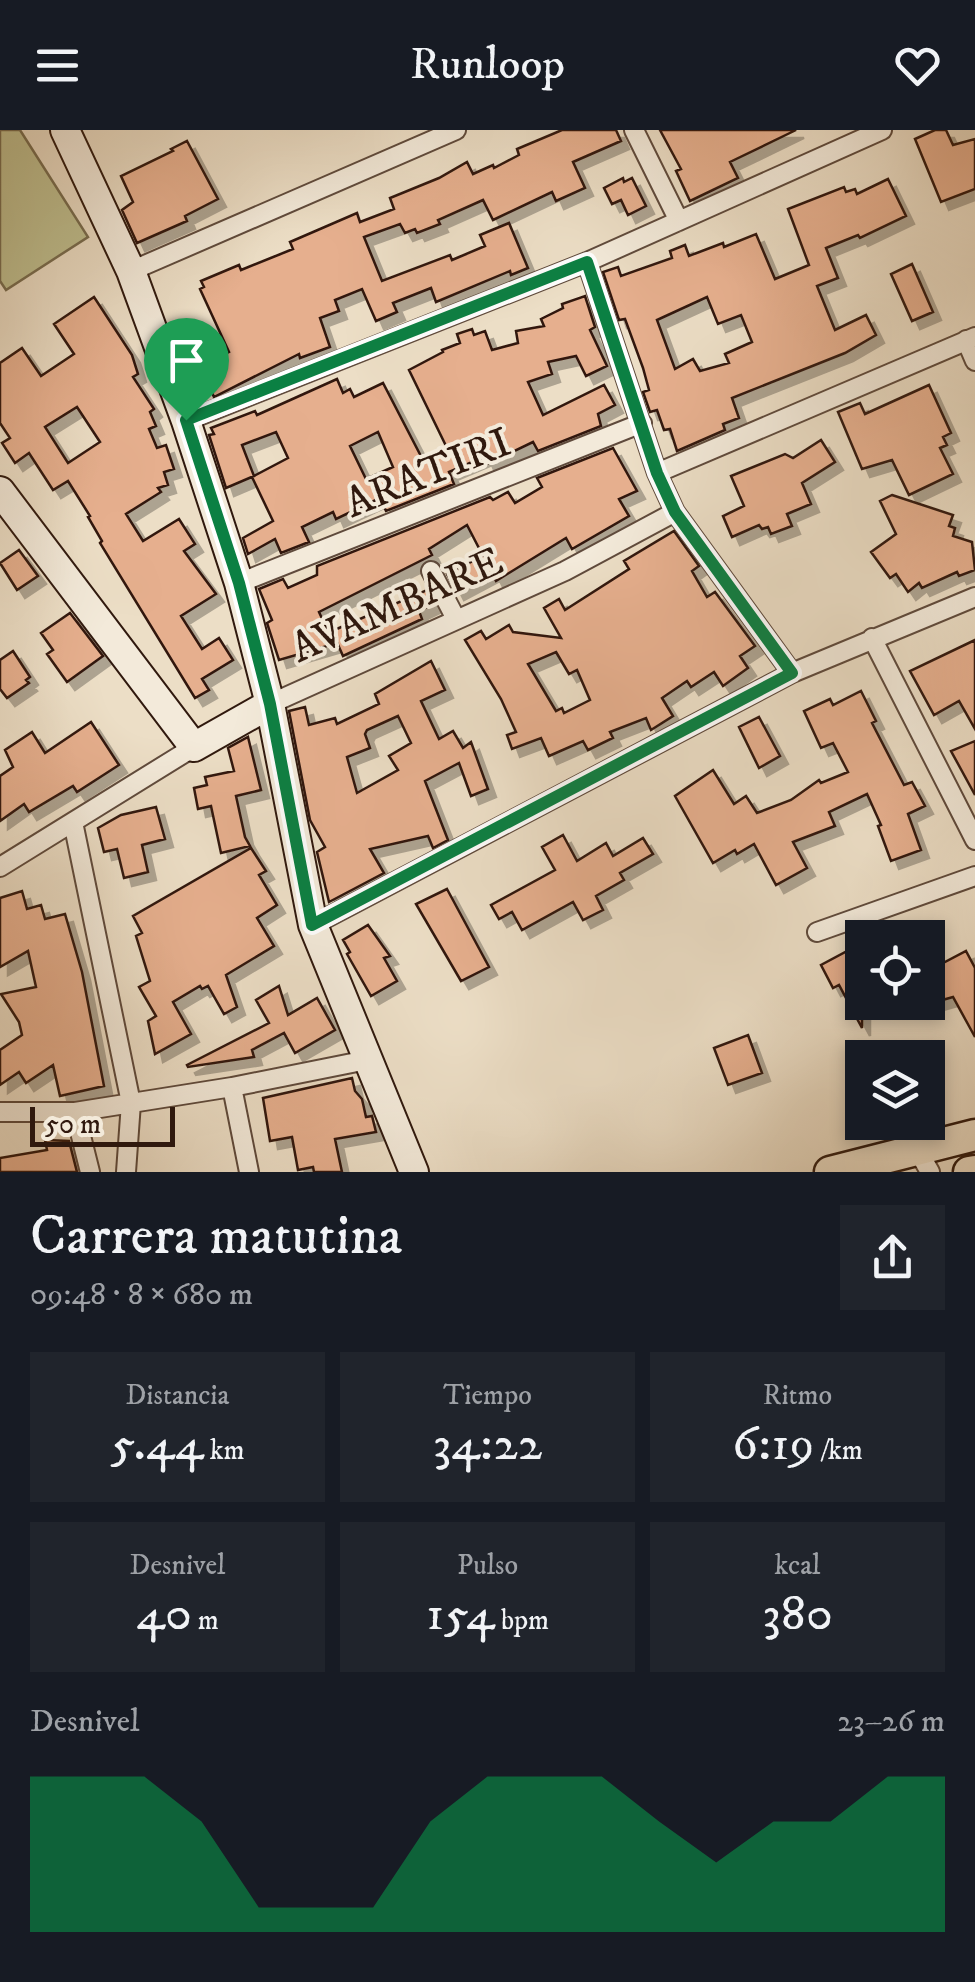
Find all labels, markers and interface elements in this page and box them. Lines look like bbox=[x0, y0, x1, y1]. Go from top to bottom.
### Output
text: Runloop bbox=[410, 37, 565, 93]
icon: menu bbox=[30, 38, 85, 93]
icon: heart bbox=[890, 38, 945, 93]
pin bbox=[144, 318, 229, 421]
icon: arrive bbox=[159, 333, 214, 388]
street label: ARATIRI bbox=[337, 417, 519, 531]
street label: AVAMBARE bbox=[283, 536, 511, 676]
map controls bbox=[845, 920, 945, 1140]
button: locate bbox=[845, 920, 945, 1020]
button: layers bbox=[845, 1040, 945, 1140]
scale bar bbox=[30, 1102, 175, 1146]
text: 50 m bbox=[45, 1107, 101, 1142]
text: Carrera matutina bbox=[30, 1203, 402, 1272]
button: share bbox=[840, 1205, 945, 1310]
text: 09:48 · 8 × 680 m bbox=[30, 1275, 253, 1315]
text: Distancia bbox=[125, 1378, 230, 1413]
text: Tiempo bbox=[443, 1378, 532, 1413]
text: Ritmo bbox=[763, 1378, 832, 1413]
text: 5.44 bbox=[110, 1413, 204, 1476]
text: 34:22 bbox=[433, 1413, 542, 1476]
text: 6:19 bbox=[732, 1413, 814, 1476]
text: km bbox=[204, 1433, 245, 1468]
text: /km bbox=[814, 1433, 863, 1468]
text: Desnivel bbox=[130, 1548, 225, 1583]
text: Pulso bbox=[457, 1548, 518, 1583]
text: kcal bbox=[775, 1548, 820, 1583]
text: 40 bbox=[136, 1583, 192, 1646]
text: 154 bbox=[426, 1583, 495, 1646]
text: 380 bbox=[762, 1583, 833, 1646]
text: m bbox=[192, 1603, 219, 1638]
text: bpm bbox=[495, 1603, 549, 1638]
text: Desnivel bbox=[30, 1702, 140, 1742]
text: 23–26 m bbox=[837, 1702, 945, 1742]

